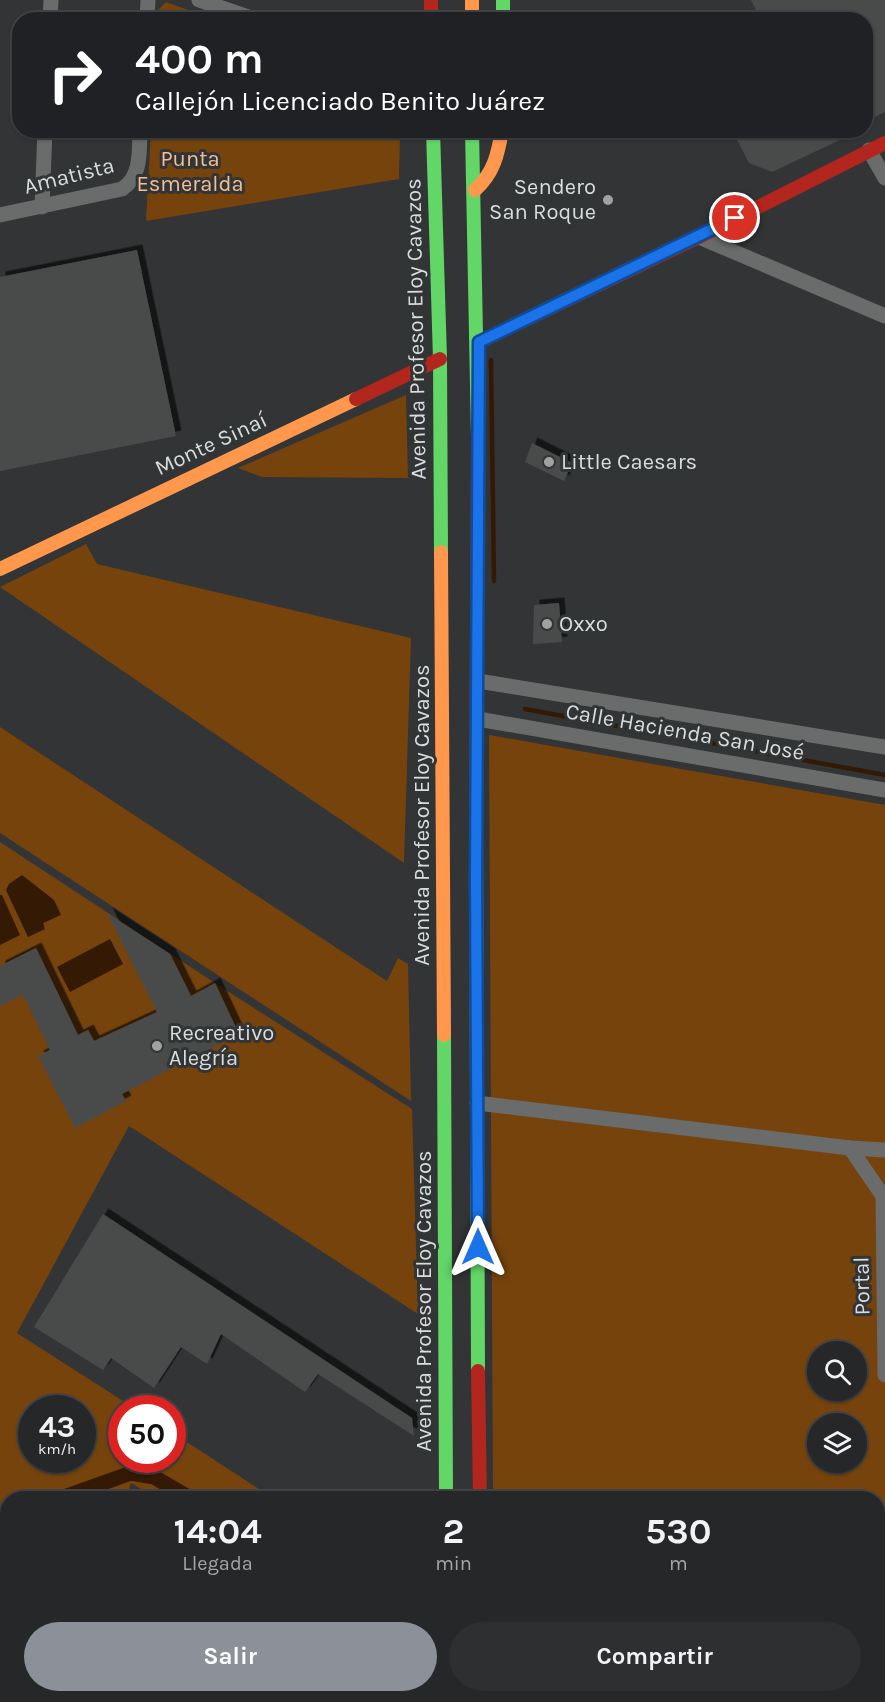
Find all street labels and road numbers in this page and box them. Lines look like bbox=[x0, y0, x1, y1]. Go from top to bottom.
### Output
street label: Amatista bbox=[21, 152, 117, 200]
street label: Avenida Profesor Eloy Cavazos bbox=[400, 178, 432, 480]
street label: Monte Sinaí bbox=[151, 407, 272, 481]
street label: Avenida Profesor Eloy Cavazos bbox=[409, 664, 435, 966]
street label: Calle Hacienda San José bbox=[564, 698, 806, 766]
street label: Avenida Profesor Eloy Cavazos bbox=[411, 1150, 437, 1452]
street label: Portal bbox=[848, 1256, 876, 1316]

